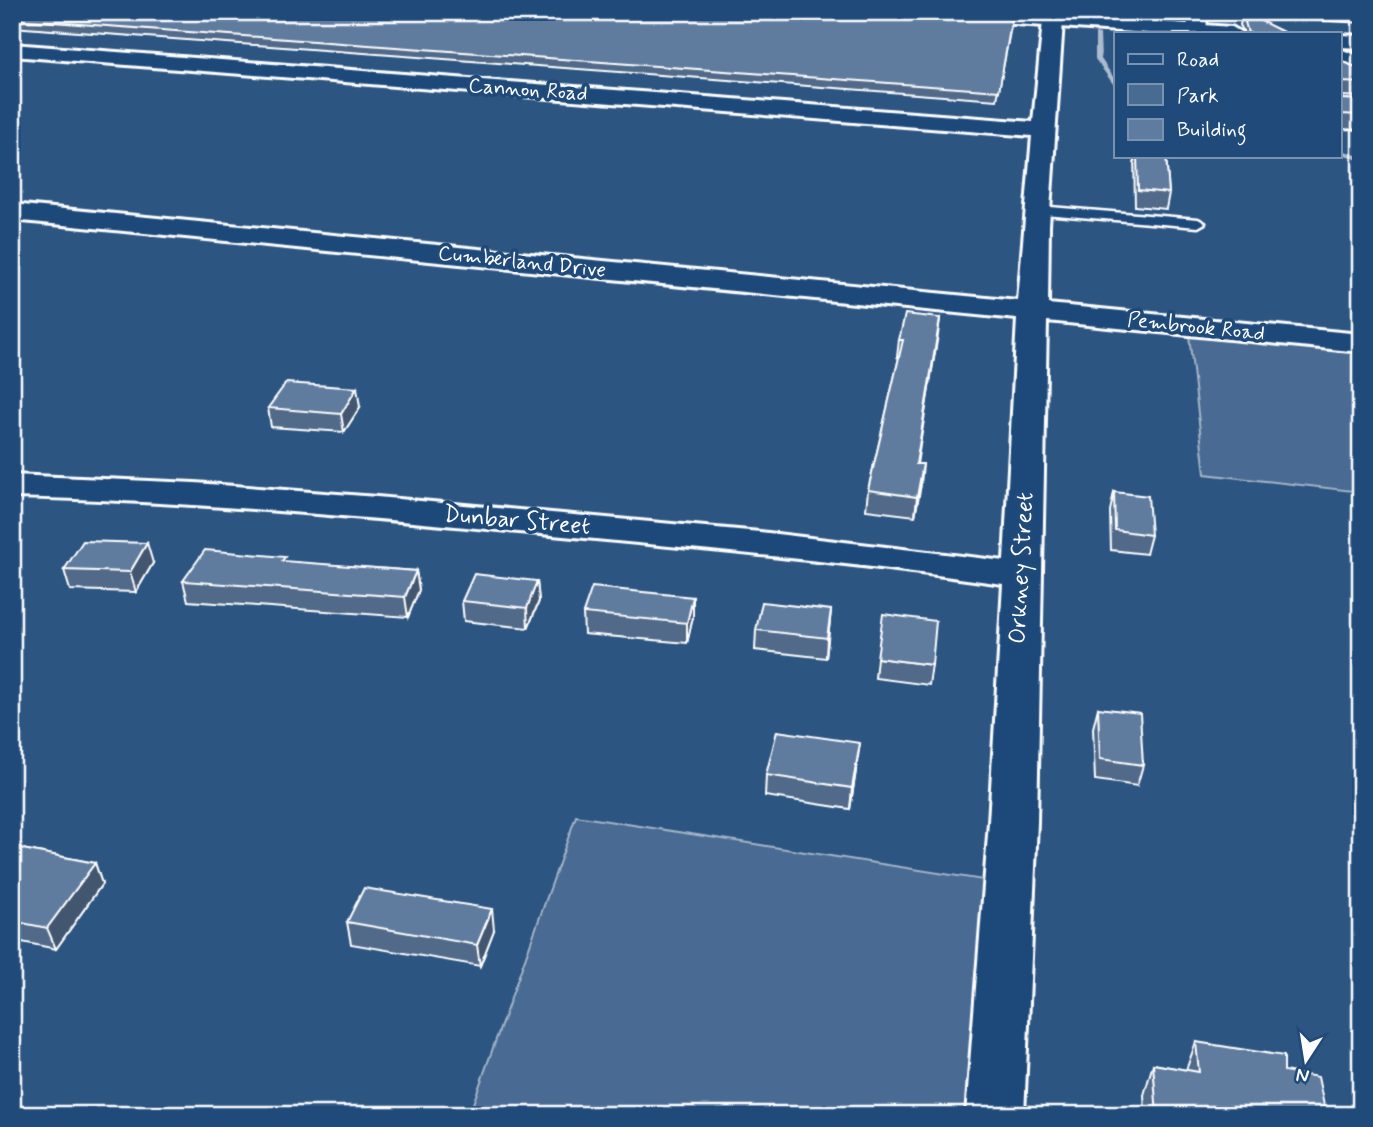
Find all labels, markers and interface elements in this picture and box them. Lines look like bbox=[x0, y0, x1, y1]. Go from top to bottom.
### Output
legend bbox=[1114, 32, 1342, 158]
text: Road bbox=[1177, 46, 1219, 74]
street label: Cannon Road bbox=[467, 72, 589, 108]
text: Park bbox=[1177, 82, 1219, 110]
text: Building bbox=[1177, 116, 1247, 146]
street label: Cumberland Drive bbox=[437, 239, 607, 285]
street label: Pembrook Road bbox=[1126, 306, 1266, 348]
street label: Orkney Street bbox=[1003, 491, 1041, 645]
street label: Dunbar Street bbox=[442, 499, 592, 543]
north arrow bbox=[1272, 1026, 1342, 1096]
text: N bbox=[1294, 1062, 1312, 1089]

